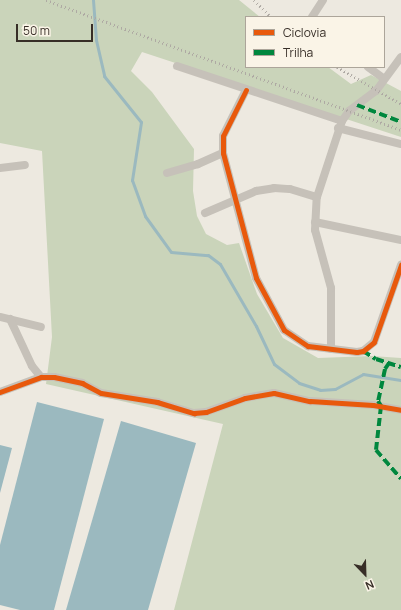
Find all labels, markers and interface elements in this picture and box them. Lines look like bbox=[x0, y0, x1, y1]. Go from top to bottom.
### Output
scale bar bbox=[18, 16, 95, 42]
legend bbox=[245, 16, 385, 68]
text: 50 m bbox=[23, 22, 50, 39]
text: Ciclovia bbox=[283, 24, 326, 41]
text: Trilha bbox=[283, 44, 313, 61]
north arrow bbox=[345, 554, 385, 594]
text: N bbox=[363, 577, 376, 594]

